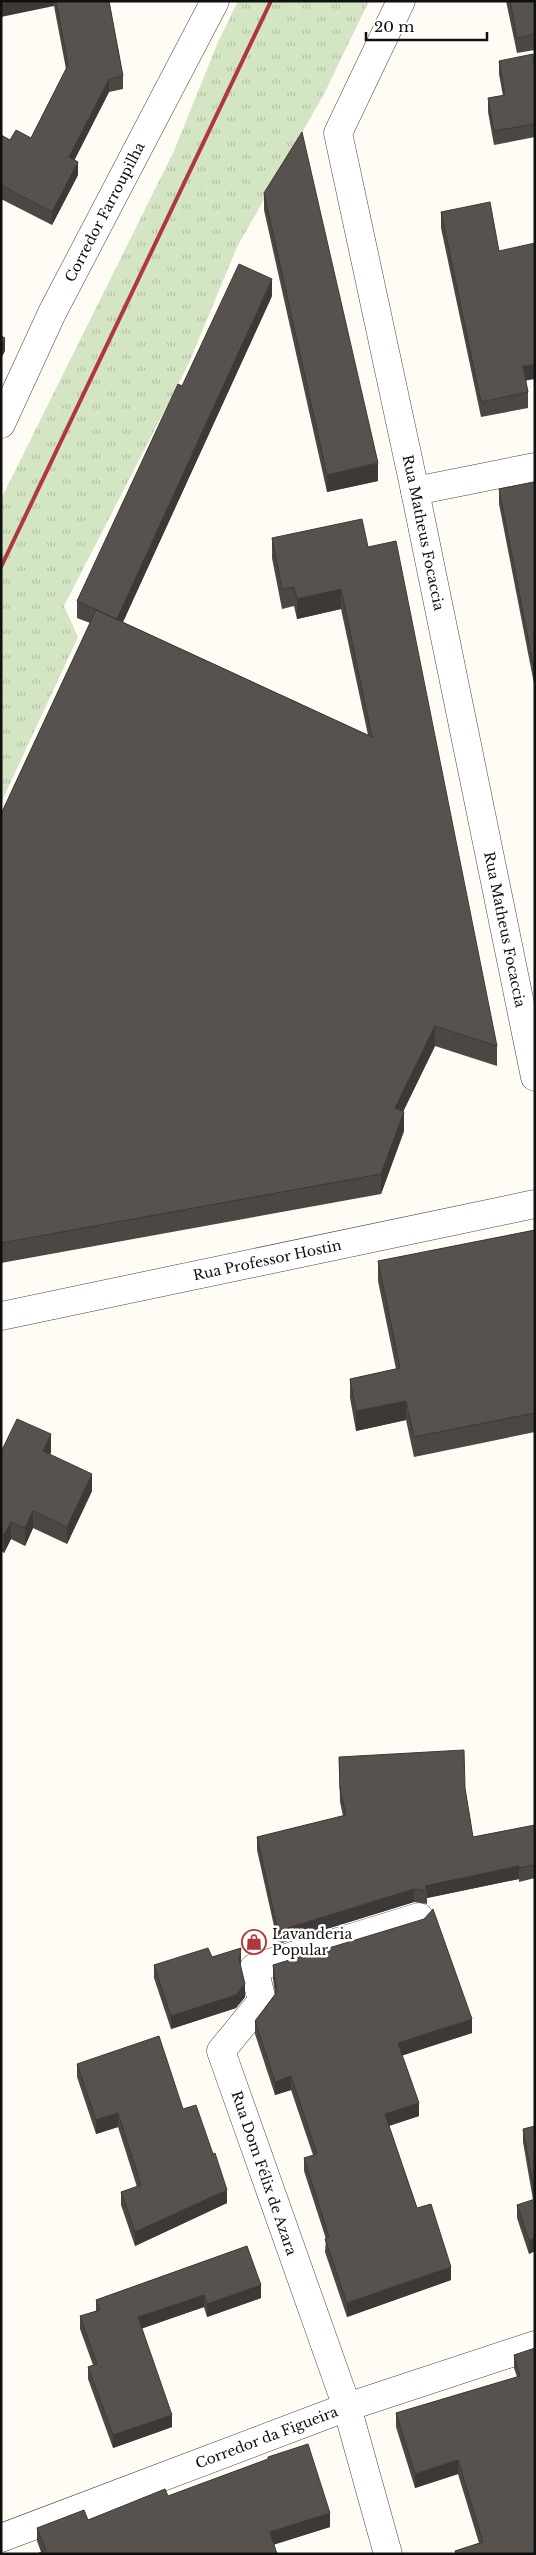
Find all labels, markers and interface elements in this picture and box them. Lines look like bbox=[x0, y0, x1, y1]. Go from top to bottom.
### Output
scale bar bbox=[366, 10, 487, 42]
text: 20 m bbox=[374, 17, 414, 36]
street label: Corredor Farroupilha bbox=[61, 139, 149, 285]
street label: Rua Matheus Focaccia bbox=[398, 453, 448, 612]
street label: Rua Matheus Focaccia bbox=[480, 850, 530, 1009]
street label: Rua Professor Hostin bbox=[191, 1236, 343, 1284]
place label: Lavanderia Popular bbox=[272, 1925, 352, 1959]
shop icon: Lavanderia Popular bbox=[241, 1929, 267, 1955]
street label: Rua Dom Félix de Azara bbox=[227, 2088, 301, 2258]
street label: Corredor da Figueira bbox=[193, 2402, 341, 2473]

